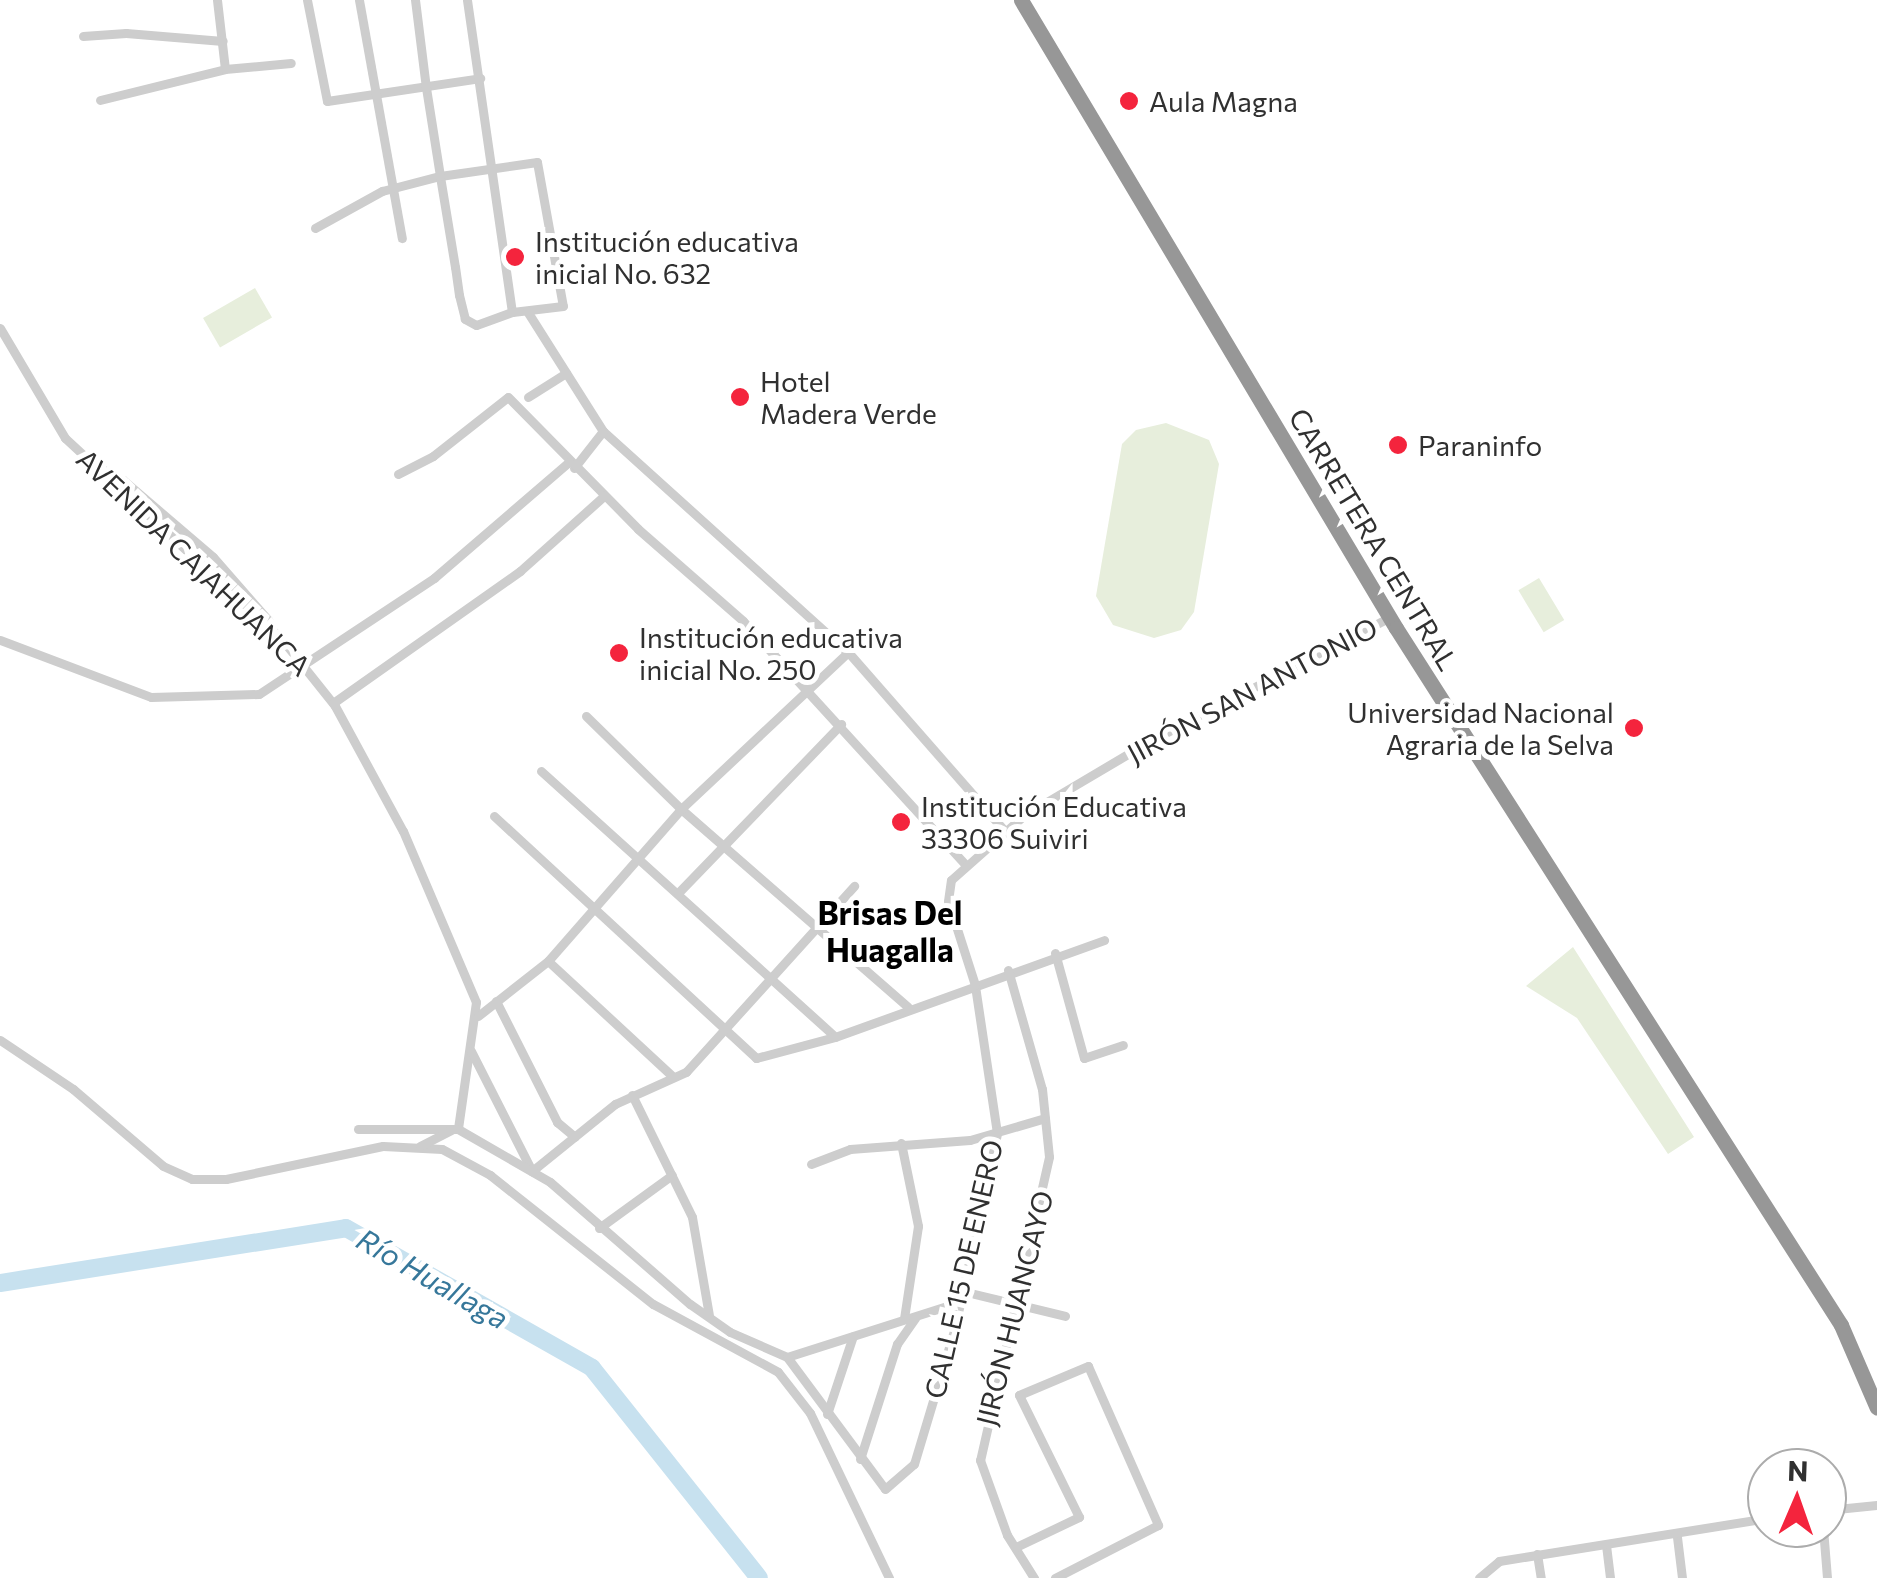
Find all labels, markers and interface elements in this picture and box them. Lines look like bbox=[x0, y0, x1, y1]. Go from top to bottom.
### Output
place label: Aula Magna bbox=[1149, 84, 1298, 118]
marker: Aula Magna bbox=[1118, 90, 1140, 112]
place label: Institución educativa inicial No. 632 bbox=[535, 224, 799, 290]
marker: Institución educativa inicial No. 632 bbox=[504, 246, 526, 268]
place label: Hotel Madera Verde bbox=[760, 364, 937, 430]
marker: Hotel Madera Verde bbox=[729, 386, 751, 408]
street label: CARRETERA CENTRAL bbox=[1282, 402, 1466, 676]
place label: Paraninfo bbox=[1418, 428, 1542, 462]
marker: Paraninfo bbox=[1387, 434, 1409, 456]
street label: AVENIDA CAJAHUANCA bbox=[70, 442, 318, 682]
street label: JIRÓN SAN ANTONIO bbox=[1121, 610, 1383, 770]
place label: Institución educativa inicial No. 250 bbox=[639, 620, 903, 686]
marker: Institución educativa inicial No. 250 bbox=[608, 642, 630, 664]
place label: Universidad Nacional Agraria de la Selva bbox=[1347, 695, 1614, 761]
marker: Universidad Nacional Agraria de la Selva bbox=[1623, 717, 1645, 739]
place label: Institución Educativa 33306 Suiviri bbox=[921, 789, 1187, 855]
marker: Institución Educativa 33306 Suiviri bbox=[890, 811, 912, 833]
district label: Brisas Del Huagalla bbox=[817, 894, 963, 969]
street label: CALLE 15 DE ENERO bbox=[917, 1137, 1009, 1401]
street label: JIRÓN HUANCAYO bbox=[969, 1187, 1059, 1429]
water label: Río Huallaga bbox=[351, 1220, 515, 1336]
north arrow bbox=[1747, 1448, 1847, 1548]
text: N bbox=[1787, 1453, 1809, 1487]

